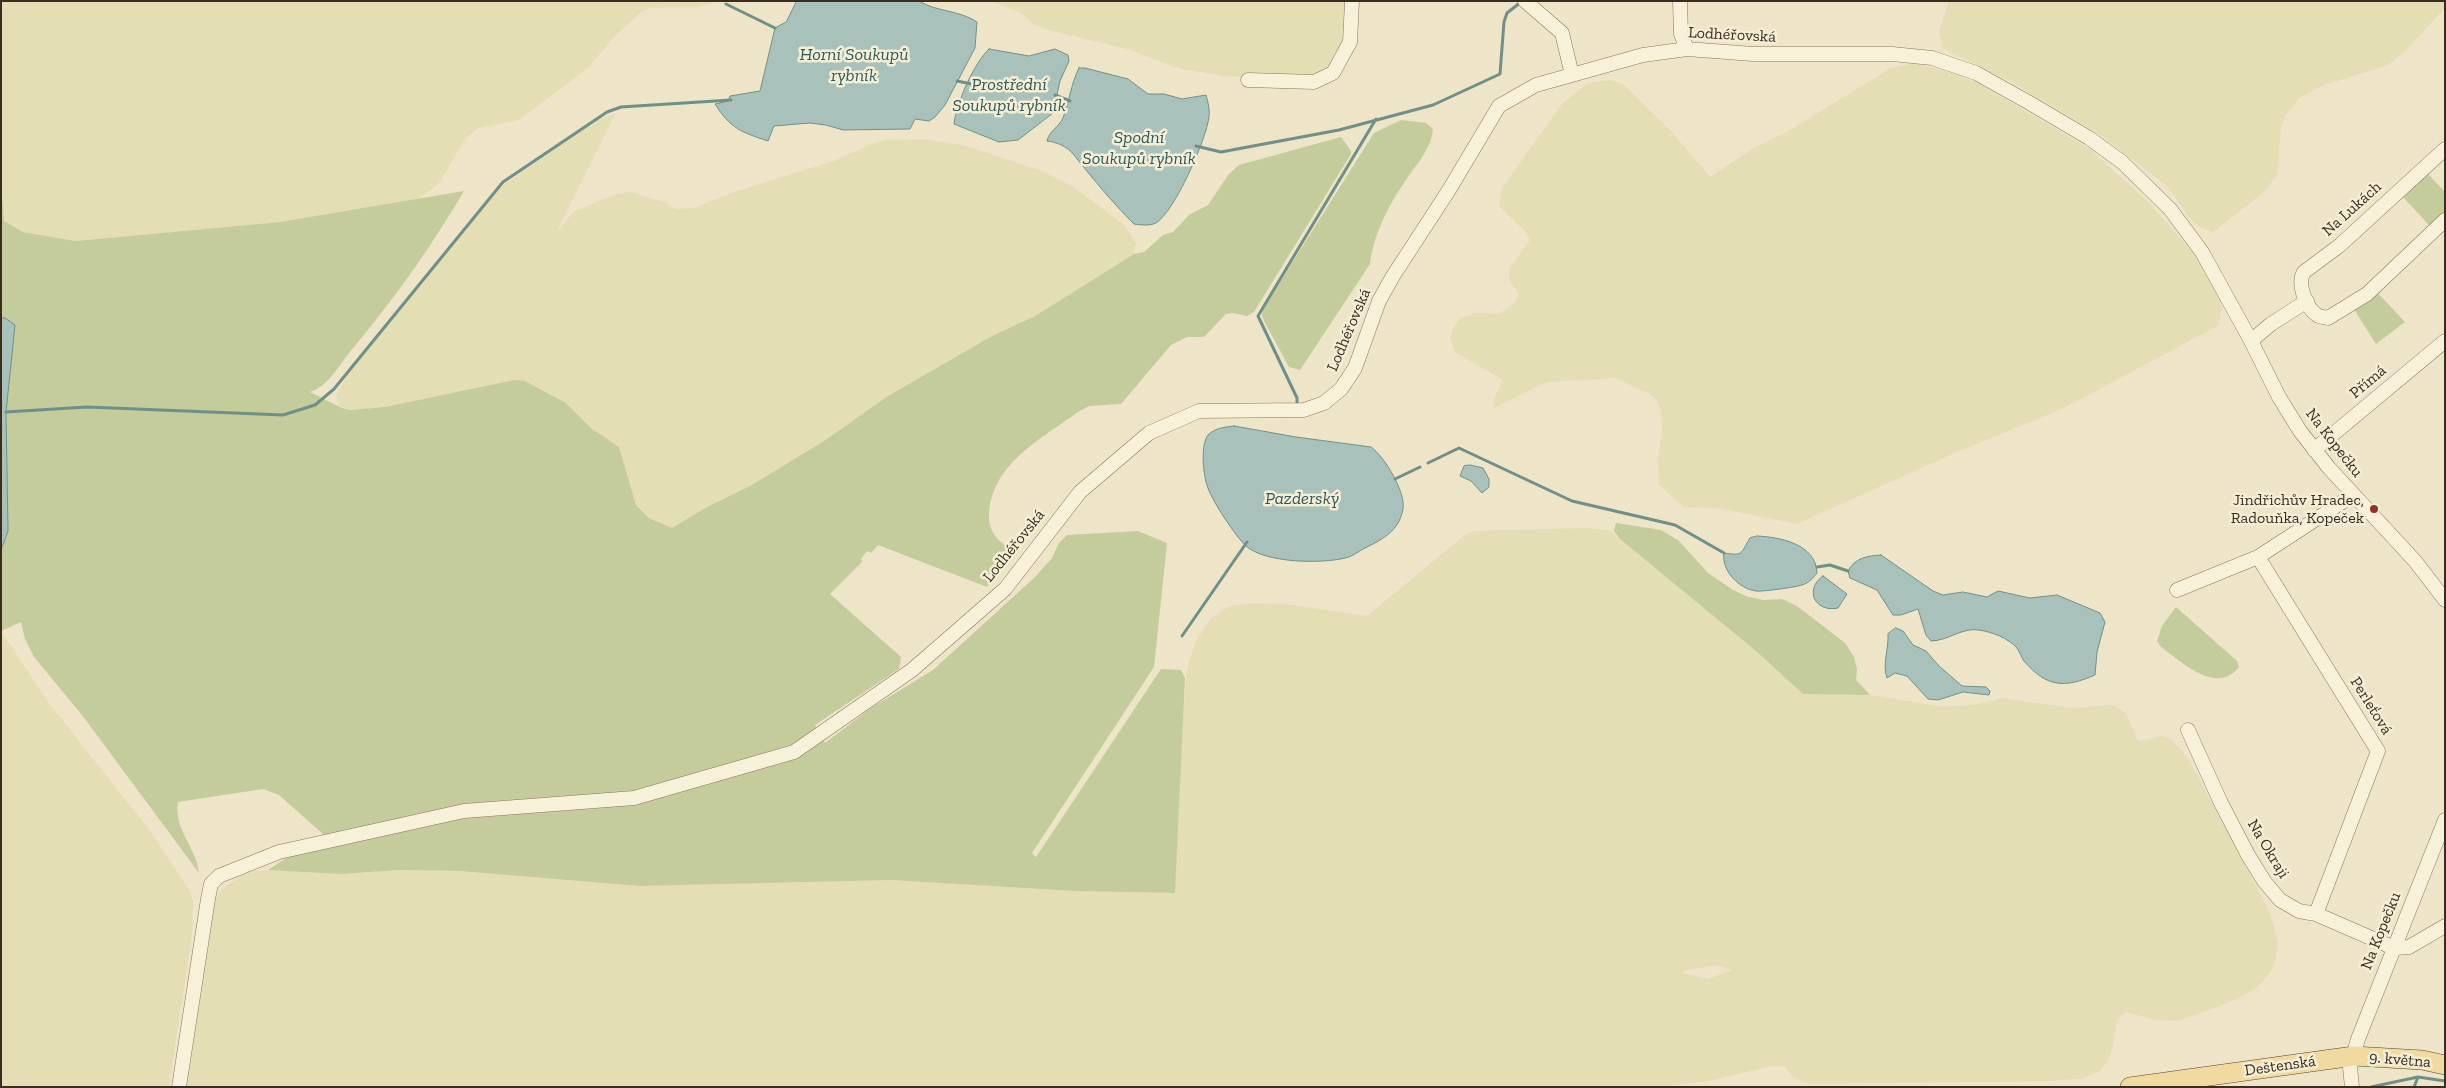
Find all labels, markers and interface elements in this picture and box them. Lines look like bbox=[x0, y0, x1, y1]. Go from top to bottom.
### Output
street label: Lodhéřovská bbox=[1688, 23, 1776, 47]
water label: Horní Soukupů rybník bbox=[799, 44, 909, 86]
water label: Prostřední Soukupů rybník bbox=[952, 74, 1066, 116]
water label: Spodní Soukupů rybník bbox=[1082, 127, 1196, 170]
street label: Na Lukách bbox=[2319, 178, 2385, 240]
street label: Lodhéřovská bbox=[1323, 286, 1375, 374]
street label: Přímá bbox=[2346, 361, 2390, 403]
street label: Na Kopečku bbox=[2301, 405, 2367, 481]
water label: Pazderský bbox=[1265, 488, 1339, 510]
place label: Jindřichův Hradec, Radouňka, Kopeček bbox=[2231, 490, 2364, 528]
marker: Jindřichův Hradec, Radouňka, Kopeček bbox=[2368, 503, 2380, 515]
street label: Lodhéřovská bbox=[979, 506, 1049, 586]
street label: Perleťová bbox=[2346, 674, 2396, 738]
street label: Na Okraji bbox=[2243, 816, 2293, 882]
street label: Na Kopečku bbox=[2357, 889, 2405, 973]
street label: 9. května bbox=[2368, 1048, 2432, 1072]
street label: Deštenská bbox=[2243, 1052, 2317, 1080]

